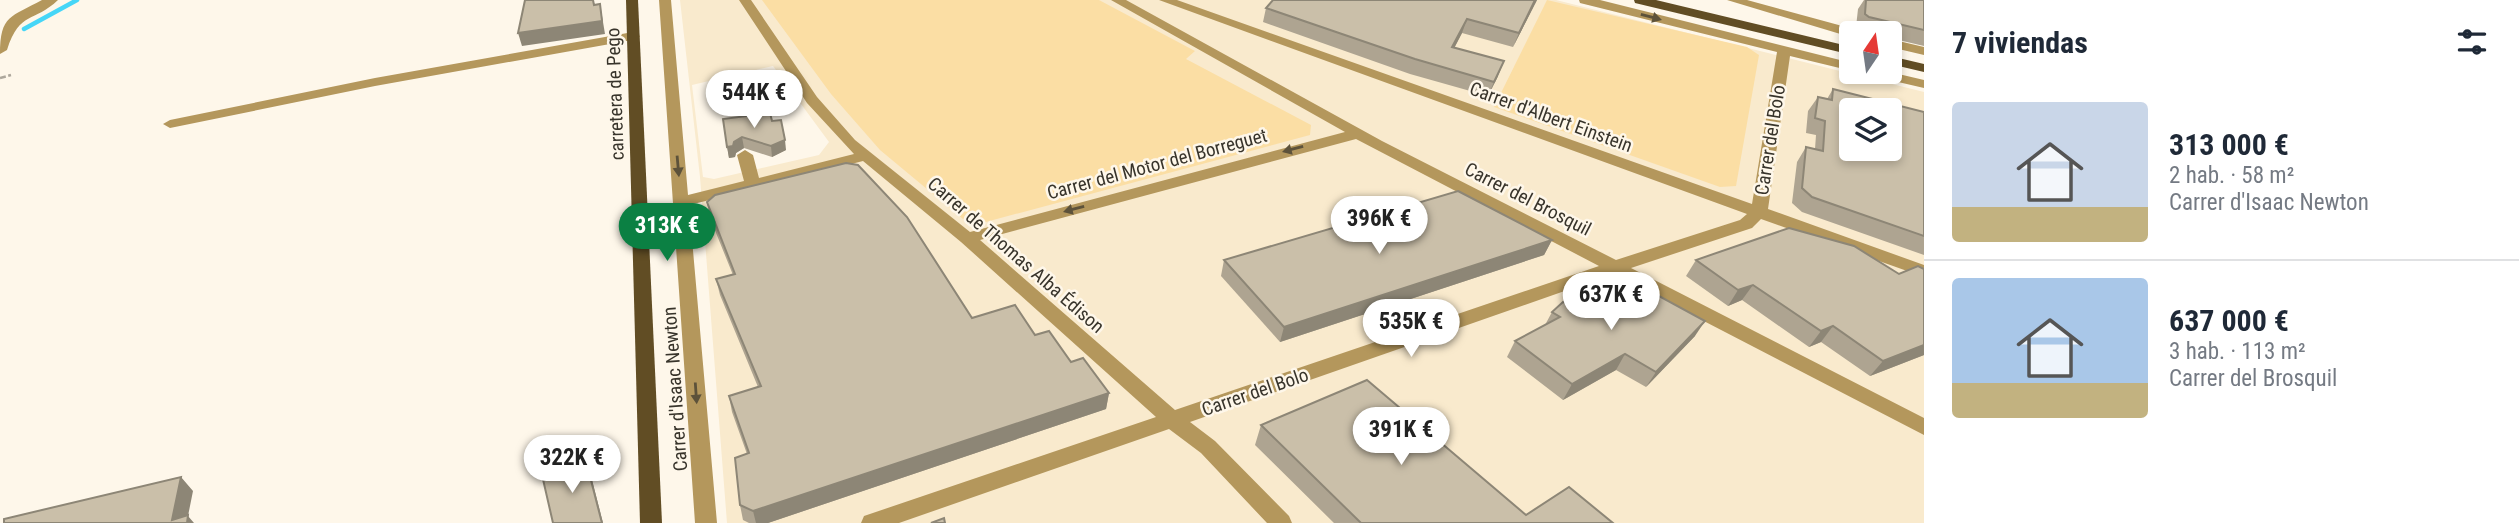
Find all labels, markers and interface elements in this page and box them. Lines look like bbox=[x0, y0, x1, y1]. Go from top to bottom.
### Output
one-way arrow bbox=[1640, 12, 1662, 23]
north arrow bbox=[1839, 21, 1902, 84]
map controls bbox=[1839, 21, 1902, 161]
icon: filters bbox=[2453, 23, 2491, 61]
text: 7 viviendas bbox=[1952, 25, 2088, 60]
street label: carretera de Pego bbox=[601, 27, 629, 161]
pin: 544K € bbox=[697, 71, 811, 130]
street label: Carrer d'Albert Einstein bbox=[1466, 77, 1636, 157]
text: 544K € bbox=[722, 79, 786, 106]
street label: Carrer del Bolo bbox=[1750, 83, 1790, 197]
button: layers bbox=[1839, 98, 1902, 161]
street label: Carrer del Motor del Borreguet bbox=[1045, 124, 1269, 204]
text: 313 000 € bbox=[2169, 127, 2289, 162]
icon: home bbox=[2008, 130, 2092, 214]
one-way arrow bbox=[1282, 144, 1303, 154]
one-way arrow bbox=[673, 155, 684, 177]
street label: Carrer del Brosquil bbox=[1461, 157, 1595, 241]
text: 2 hab. · 58 m² bbox=[2169, 162, 2294, 189]
street label: Carrer de Thomas Alba Édison bbox=[923, 172, 1109, 338]
text: Carrer d'Isaac Newton bbox=[2169, 189, 2369, 216]
pin: 396K € bbox=[1322, 196, 1436, 256]
pin: 313K € bbox=[610, 204, 724, 263]
one-way arrow bbox=[1063, 204, 1085, 215]
text: 396K € bbox=[1347, 205, 1411, 232]
text: 313K € bbox=[635, 212, 699, 239]
pin: 637K € bbox=[1554, 272, 1668, 332]
text: 637K € bbox=[1579, 281, 1643, 308]
pin: 535K € bbox=[1354, 300, 1468, 359]
text: 637 000 € bbox=[2169, 303, 2289, 338]
street label: Carrer d'Isaac Newton bbox=[658, 306, 692, 472]
icon: home bbox=[2008, 306, 2092, 390]
text: 535K € bbox=[1379, 308, 1443, 335]
text: 3 hab. · 113 m² bbox=[2169, 338, 2306, 365]
street label: Carrer del Bolo bbox=[1199, 363, 1311, 421]
text: Carrer del Brosquil bbox=[2169, 365, 2337, 392]
one-way arrow bbox=[691, 382, 702, 404]
pin: 391K € bbox=[1344, 407, 1458, 467]
text: 391K € bbox=[1369, 416, 1433, 443]
pin: 322K € bbox=[515, 435, 629, 495]
text: 322K € bbox=[540, 444, 604, 471]

